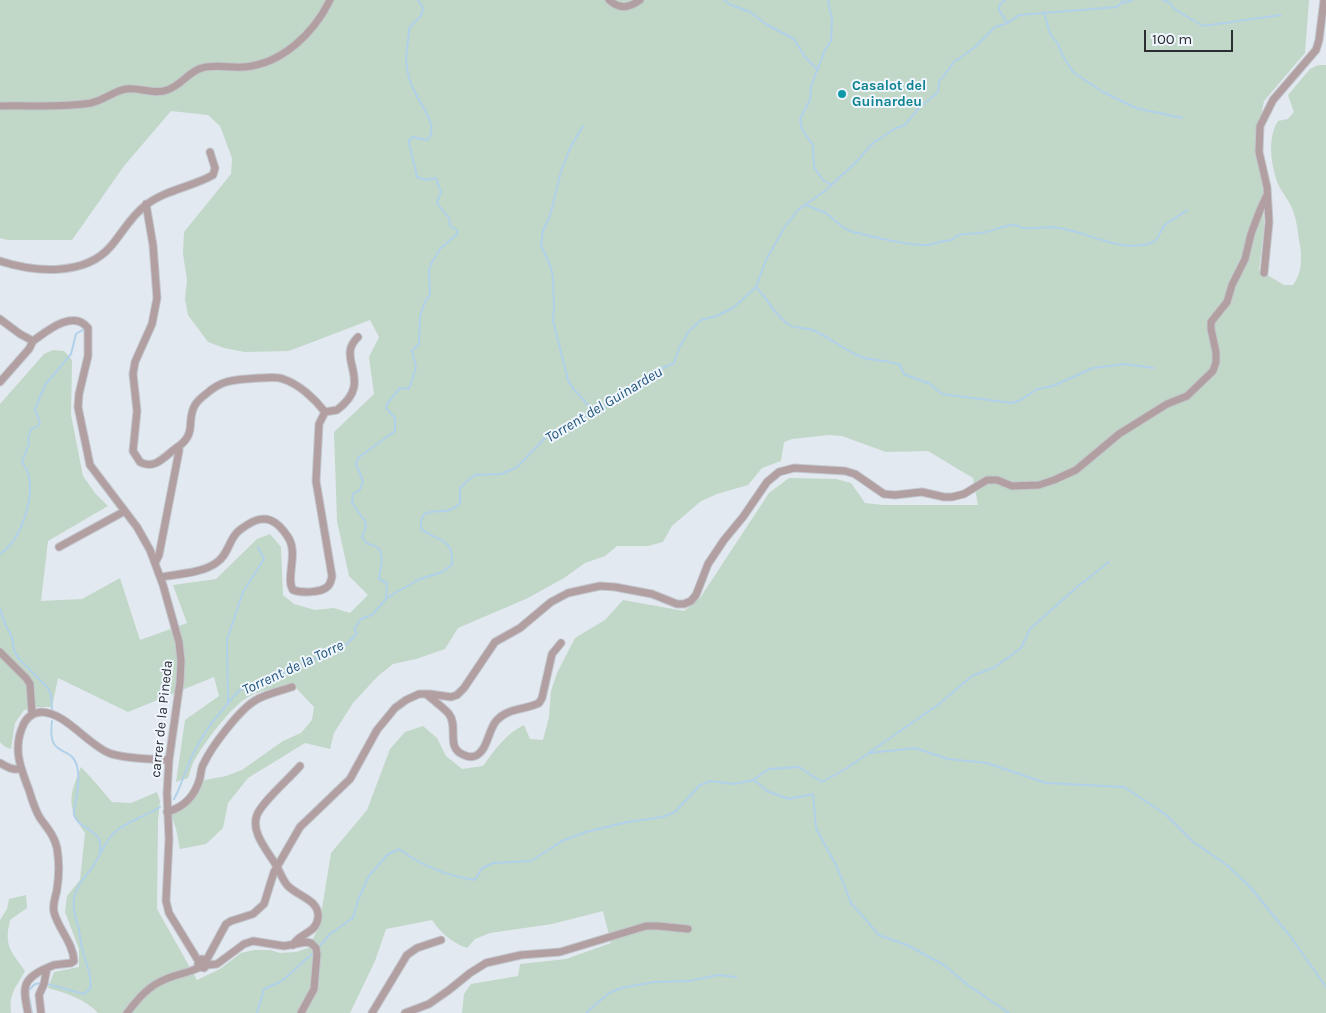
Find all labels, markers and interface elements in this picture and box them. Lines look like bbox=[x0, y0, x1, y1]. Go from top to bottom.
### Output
scale bar bbox=[1146, 20, 1235, 52]
text: 100 m bbox=[1152, 30, 1192, 48]
place label: Casalot del Guinardeu bbox=[852, 78, 926, 110]
marker: Casalot del Guinardeu bbox=[836, 88, 848, 100]
water label: Torrent del Guinardeu bbox=[542, 363, 666, 447]
water label: Torrent de la Torre bbox=[239, 637, 347, 699]
street label: carrer de la Pineda bbox=[147, 659, 177, 779]

